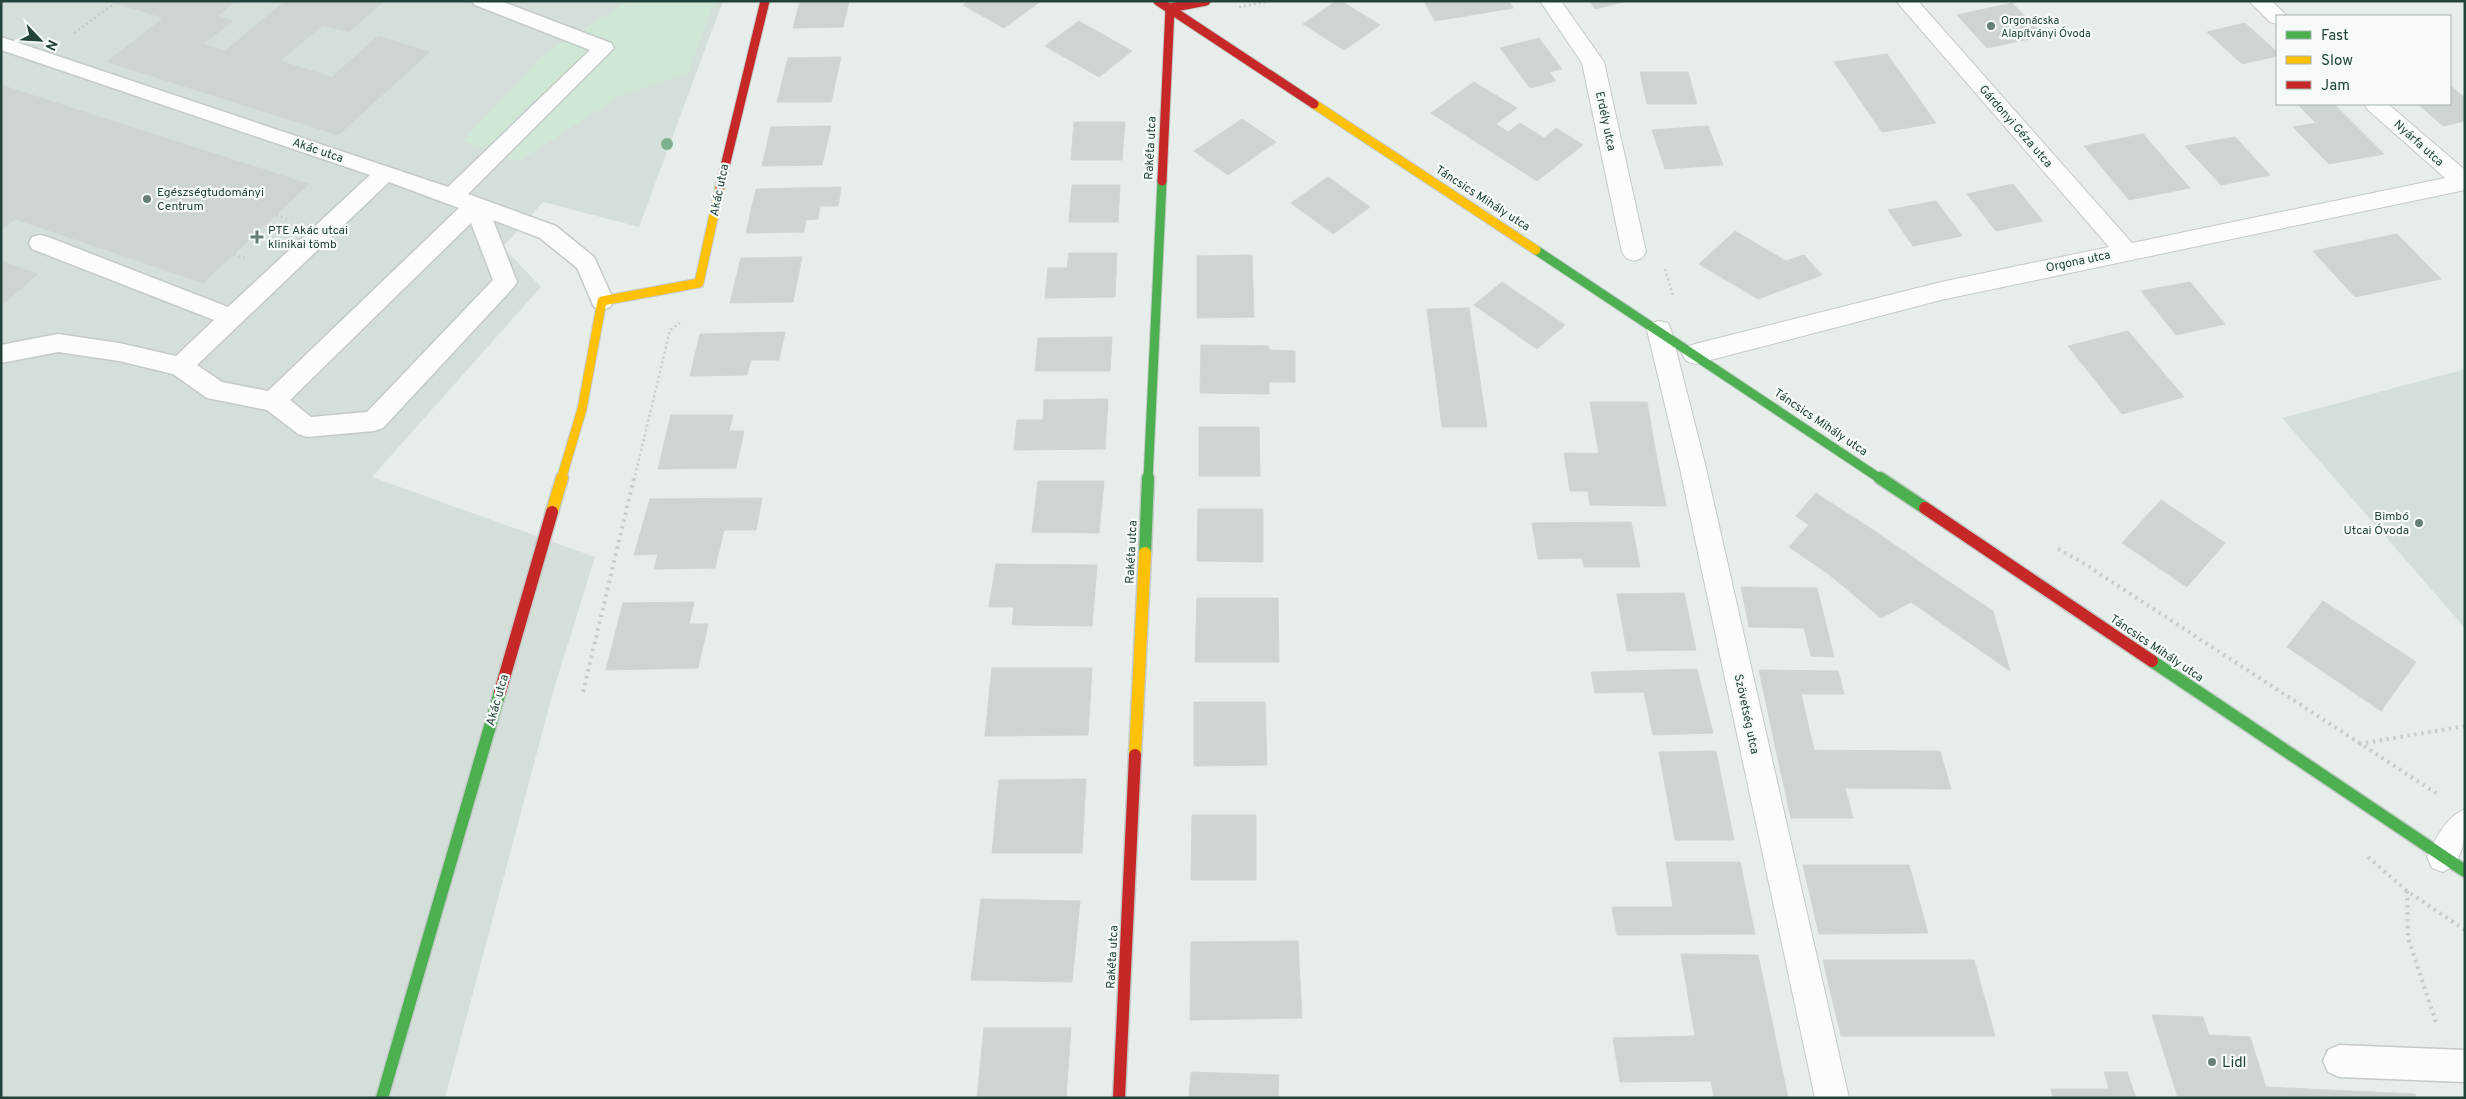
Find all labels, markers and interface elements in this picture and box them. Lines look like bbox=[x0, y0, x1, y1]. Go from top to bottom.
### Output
place label: Orgonácska Alapítványi Óvoda bbox=[2001, 14, 2091, 41]
north arrow bbox=[15, 15, 65, 65]
legend bbox=[2276, 15, 2451, 105]
marker: Orgonácska Alapítványi Óvoda bbox=[1985, 20, 1997, 32]
text: Fast bbox=[2321, 27, 2349, 46]
text: N bbox=[41, 37, 60, 53]
text: Slow bbox=[2321, 52, 2353, 71]
text: Jam bbox=[2321, 77, 2350, 96]
street label: Gárdonyi Géza utca bbox=[1975, 82, 2056, 171]
street label: Erdély utca bbox=[1591, 90, 1619, 152]
street label: Rakéta utca bbox=[1141, 116, 1161, 180]
street label: Nyárfa utca bbox=[2390, 117, 2447, 171]
street label: Akác utca bbox=[290, 135, 345, 167]
street label: Táncsics Mihály utca bbox=[1432, 162, 1533, 235]
street label: Akác utca bbox=[707, 163, 733, 218]
place label: Egészségtudományi Centrum bbox=[157, 185, 264, 215]
marker: Egészségtudományi Centrum bbox=[141, 193, 153, 205]
place label: PTE Akác utcai klinikai tömb bbox=[268, 223, 348, 253]
marker: PTE Akác utcai klinikai tömb bbox=[250, 230, 264, 244]
street label: Orgona utca bbox=[2044, 247, 2112, 277]
street label: Táncsics Mihály utca bbox=[1770, 385, 1870, 460]
place label: Bimbó Utcai Óvoda bbox=[2344, 509, 2409, 539]
marker: Bimbó Utcai Óvoda bbox=[2413, 517, 2425, 529]
street label: Rakéta utca bbox=[1122, 520, 1142, 584]
street label: Táncsics Mihály utca bbox=[2106, 611, 2206, 686]
street label: Akác utca bbox=[483, 673, 513, 728]
street label: Szövetség utca bbox=[1730, 673, 1762, 756]
street label: Rakéta utca bbox=[1103, 925, 1123, 989]
place label: Lidl bbox=[2222, 1054, 2247, 1073]
marker: Lidl bbox=[2206, 1056, 2218, 1068]

